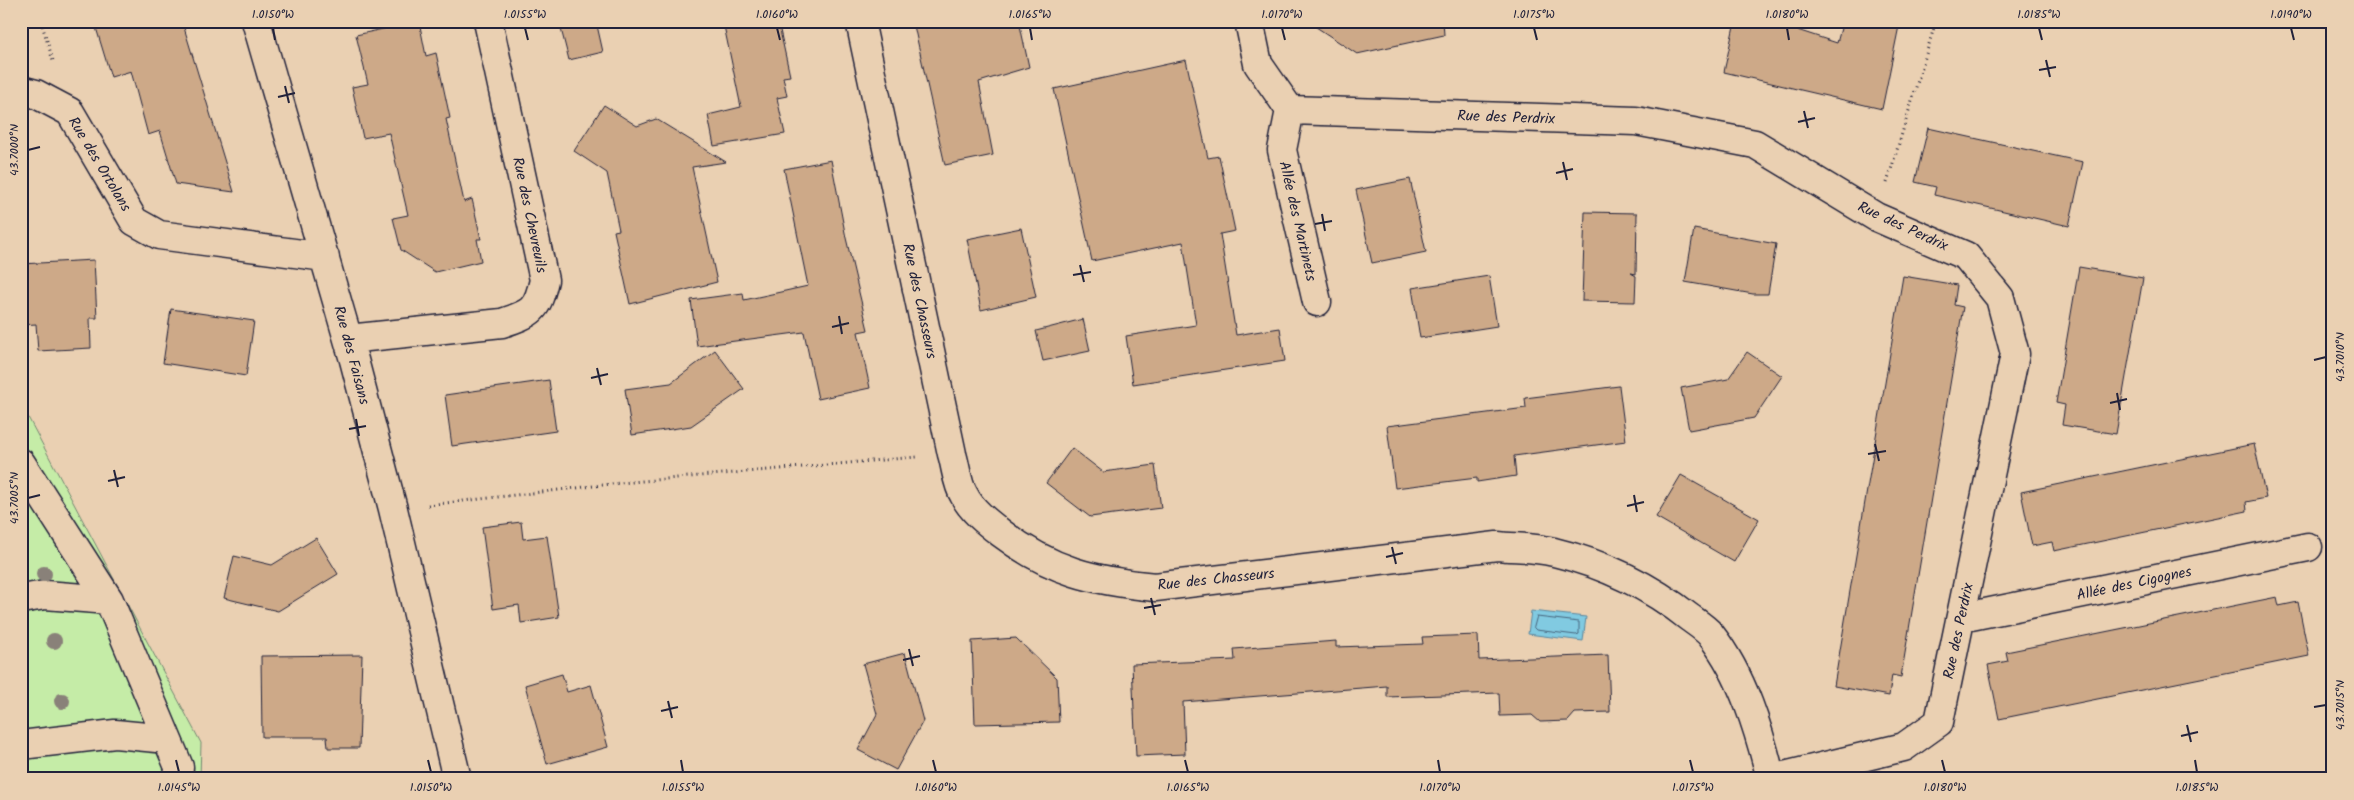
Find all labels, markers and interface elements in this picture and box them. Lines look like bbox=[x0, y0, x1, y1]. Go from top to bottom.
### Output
text: 1.0150°W bbox=[252, 5, 294, 24]
text: 1.0155°W bbox=[504, 5, 546, 24]
text: 1.0160°W bbox=[756, 5, 798, 24]
text: 1.0165°W bbox=[1009, 5, 1051, 24]
text: 1.0170°W bbox=[1261, 5, 1303, 24]
text: 1.0175°W bbox=[1513, 5, 1555, 24]
text: 1.0180°W bbox=[1765, 5, 1809, 24]
text: 1.0185°W bbox=[2017, 5, 2061, 24]
text: 1.0190°W bbox=[2270, 5, 2312, 24]
street label: Rue des Perdrix bbox=[1457, 104, 1556, 132]
street label: Rue des Ortolans bbox=[61, 112, 137, 217]
text: 43.7000°N bbox=[5, 124, 24, 176]
street label: Rue des Chevreuils bbox=[505, 155, 553, 276]
street label: Allée des Martinets bbox=[1272, 159, 1323, 284]
street label: Rue des Perdrix bbox=[1853, 195, 1952, 259]
street label: Rue des Chasseurs bbox=[895, 241, 943, 362]
street label: Rue des Faisans bbox=[326, 303, 376, 408]
text: 43.7010°N bbox=[2331, 332, 2350, 382]
text: 43.7005°N bbox=[5, 472, 24, 524]
street label: Allée des Cigognes bbox=[2074, 560, 2195, 608]
street label: Rue des Chasseurs bbox=[1156, 562, 1276, 598]
street label: Rue des Perdrix bbox=[1937, 580, 1981, 681]
text: 43.7015°N bbox=[2331, 680, 2350, 730]
text: 1.0145°W bbox=[158, 778, 200, 797]
text: 1.0150°W bbox=[410, 778, 452, 797]
text: 1.0155°W bbox=[662, 778, 704, 797]
text: 1.0160°W bbox=[915, 778, 957, 797]
text: 1.0165°W bbox=[1167, 778, 1209, 797]
text: 1.0170°W bbox=[1419, 778, 1461, 797]
text: 1.0175°W bbox=[1672, 778, 1714, 797]
text: 1.0180°W bbox=[1923, 778, 1967, 797]
text: 1.0185°W bbox=[2175, 778, 2219, 797]

